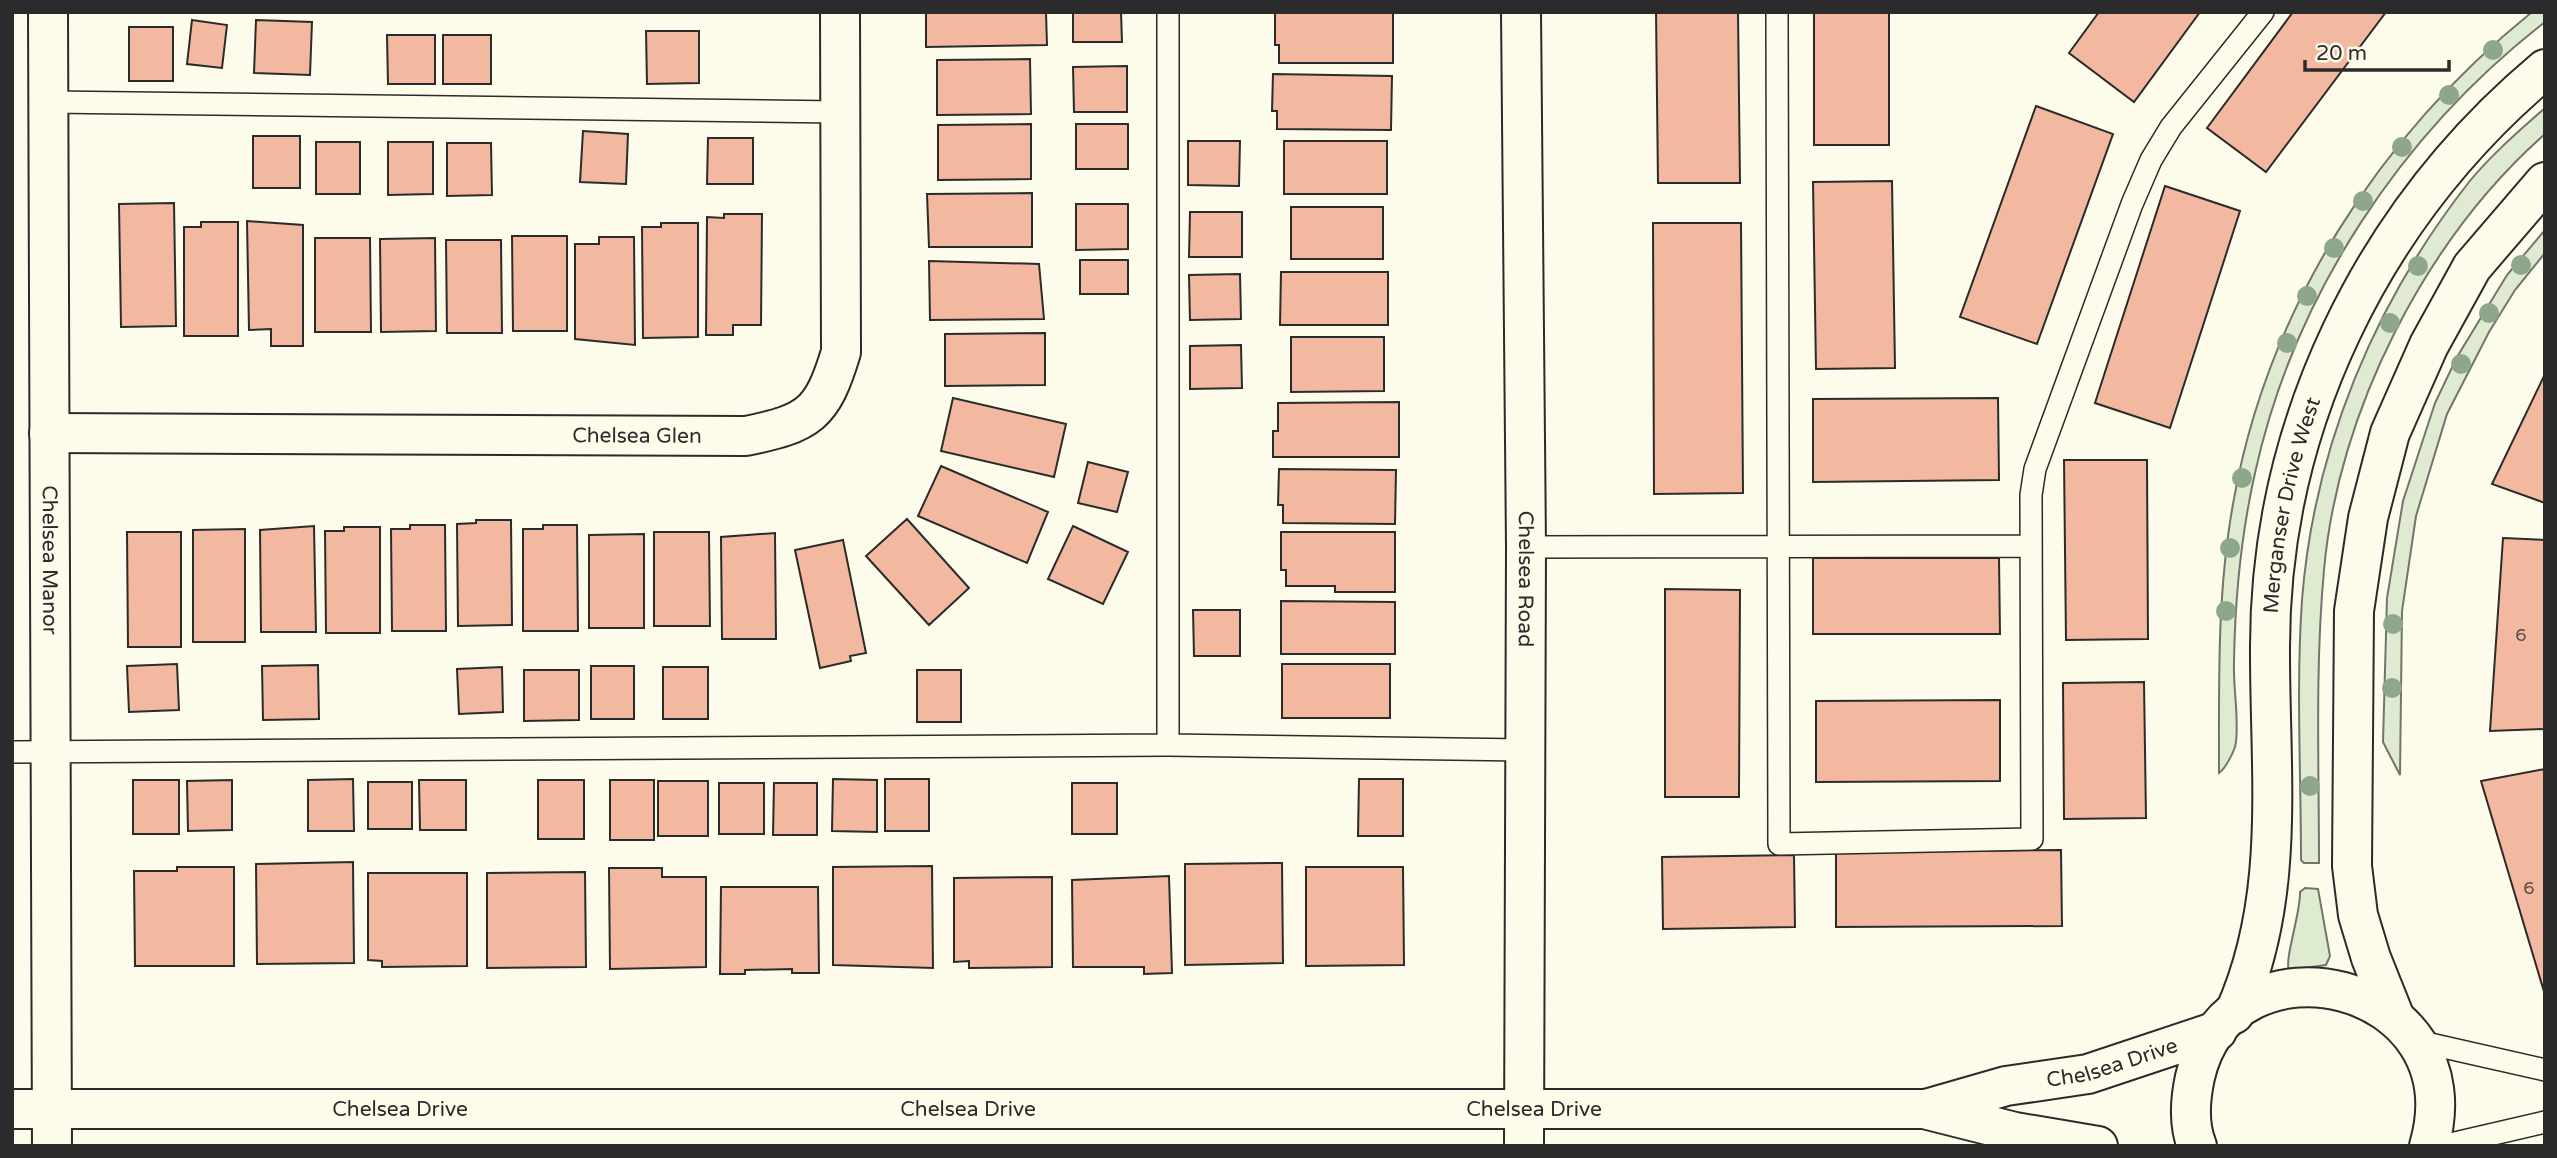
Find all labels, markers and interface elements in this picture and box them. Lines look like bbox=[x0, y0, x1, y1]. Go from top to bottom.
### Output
scale bar bbox=[2305, 28, 2448, 72]
text: 20 m bbox=[2316, 41, 2367, 66]
street label: Merganser Drive West bbox=[2258, 394, 2326, 614]
street label: Chelsea Glen bbox=[572, 423, 702, 448]
street label: Chelsea Manor bbox=[37, 485, 63, 635]
street label: Chelsea Road bbox=[1513, 511, 1539, 647]
house number: 6 bbox=[2515, 624, 2527, 646]
house number: 6 bbox=[2523, 877, 2535, 899]
street label: Chelsea Drive bbox=[2045, 1032, 2181, 1092]
street label: Chelsea Drive bbox=[332, 1097, 468, 1122]
street label: Chelsea Drive bbox=[900, 1097, 1036, 1122]
street label: Chelsea Drive bbox=[1466, 1097, 1602, 1122]

